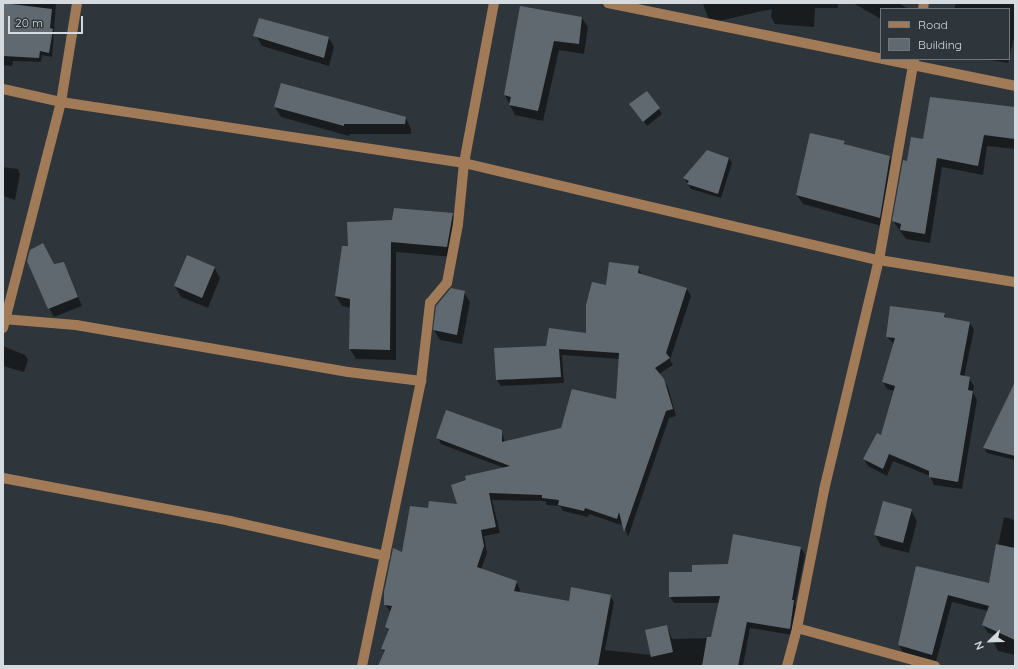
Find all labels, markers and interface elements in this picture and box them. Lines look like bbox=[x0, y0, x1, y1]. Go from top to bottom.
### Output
scale bar bbox=[10, 8, 85, 34]
legend bbox=[880, 8, 1010, 60]
text: 20 m bbox=[15, 15, 43, 30]
text: Road bbox=[918, 17, 948, 32]
text: Building bbox=[918, 37, 962, 52]
north arrow bbox=[970, 621, 1010, 661]
text: N bbox=[971, 639, 987, 652]

